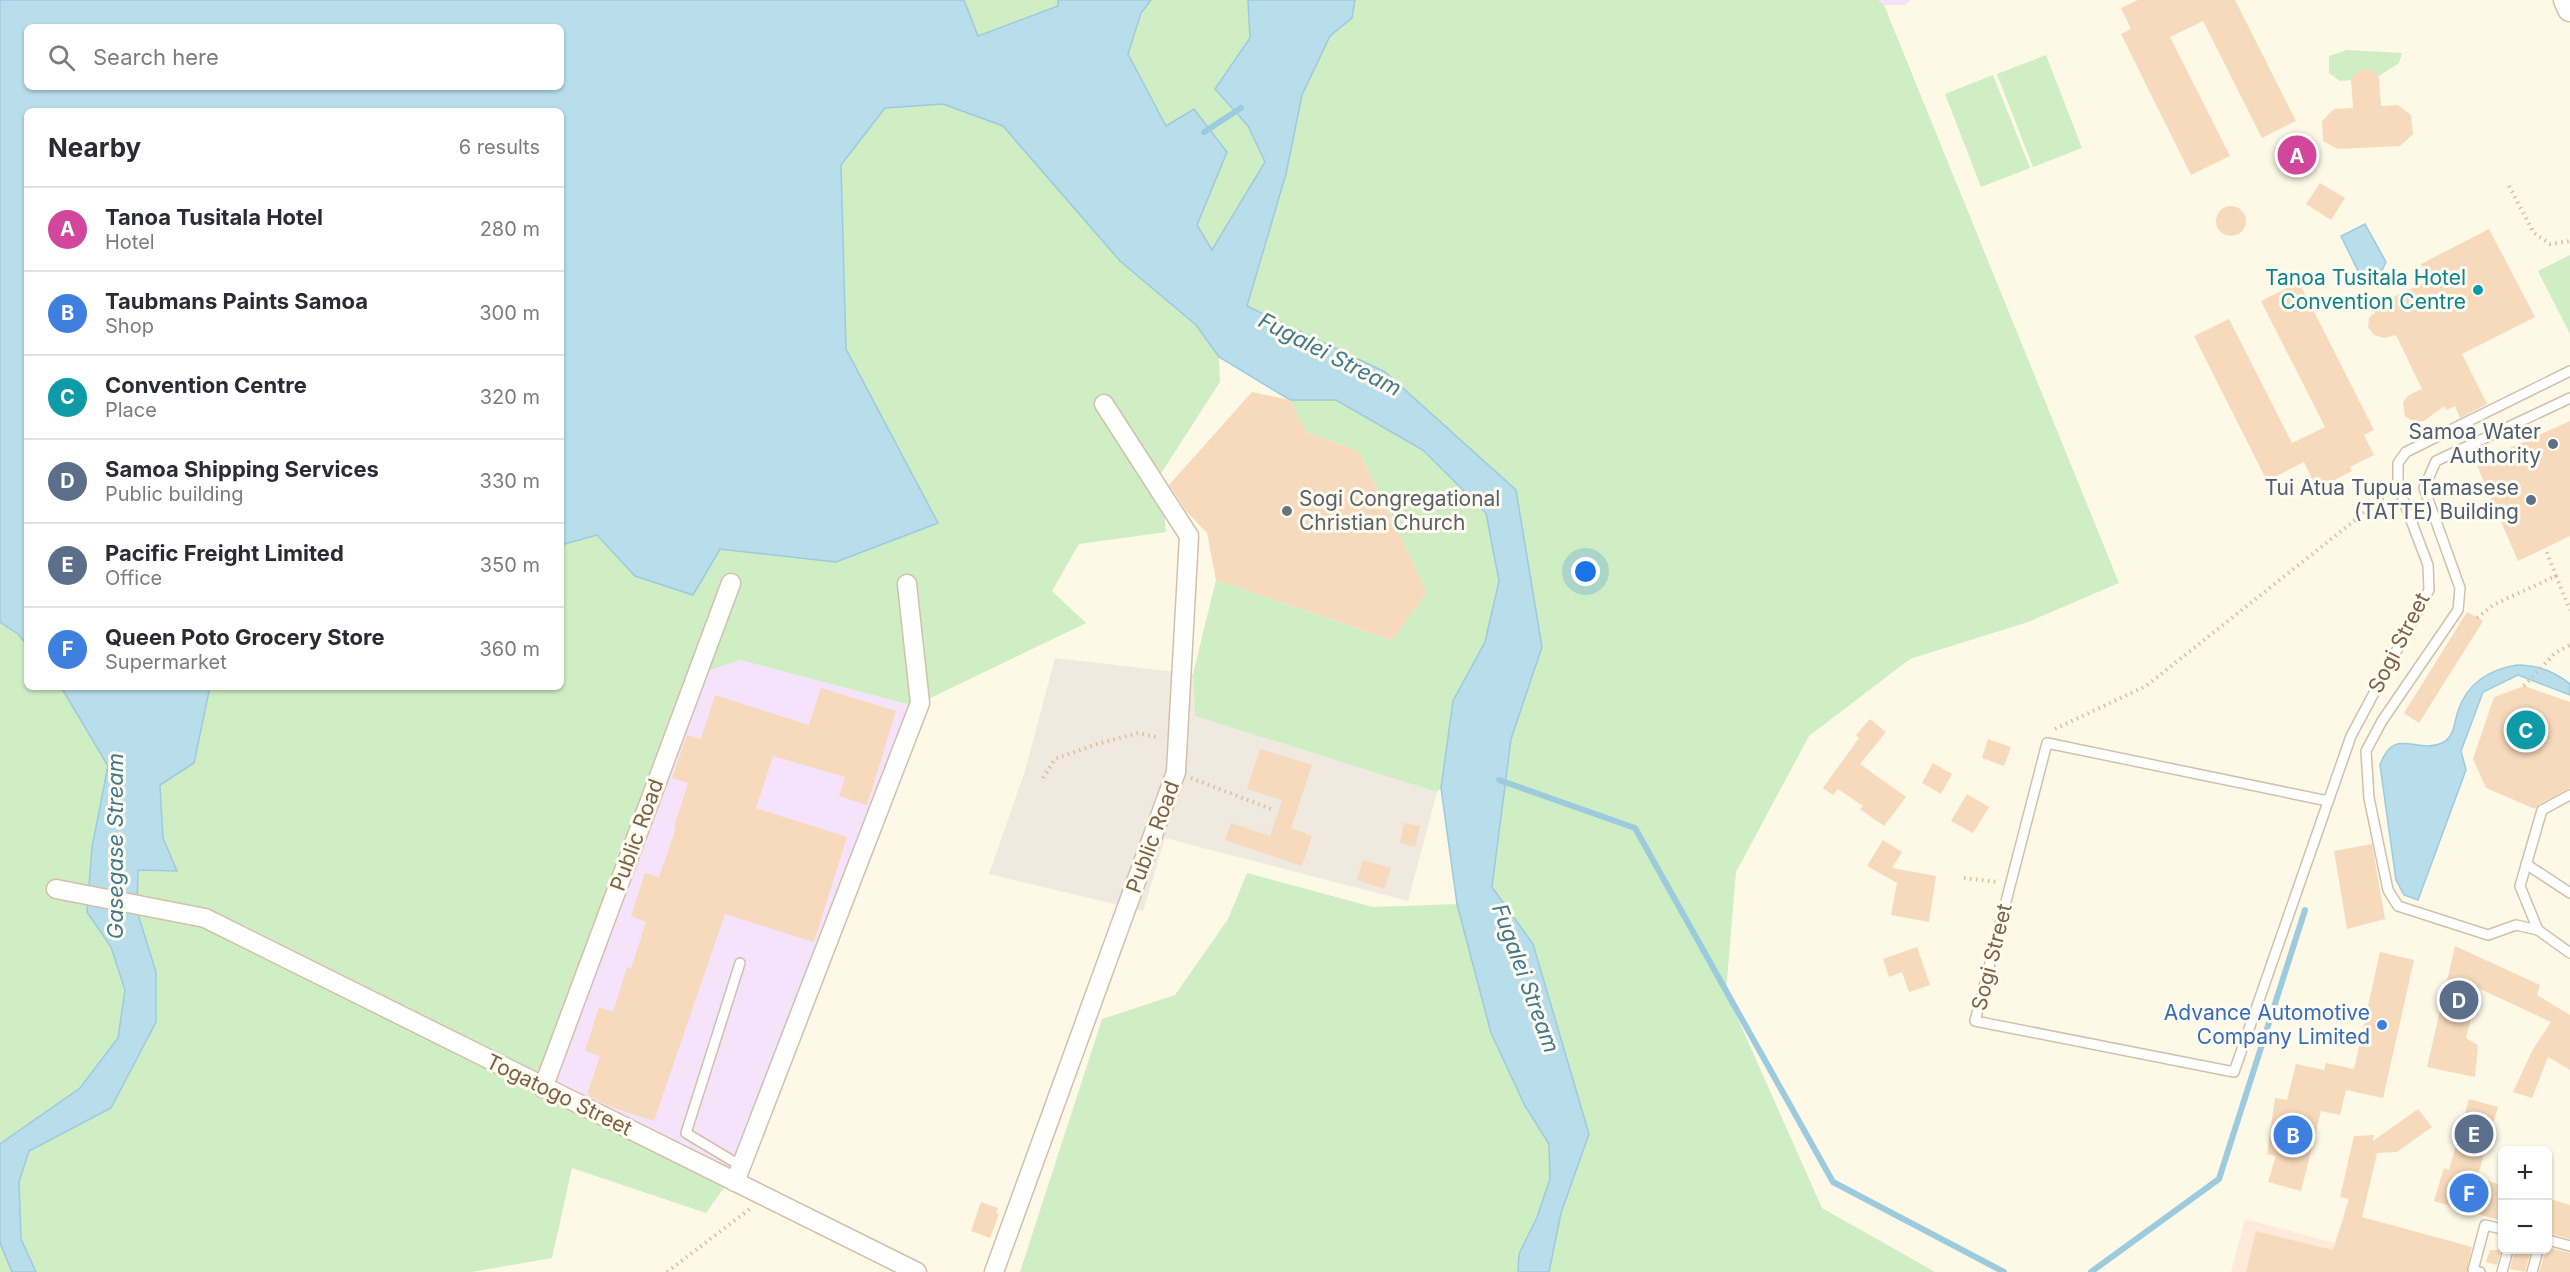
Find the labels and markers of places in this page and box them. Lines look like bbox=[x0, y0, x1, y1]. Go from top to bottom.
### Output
pin: A bbox=[2278, 132, 2316, 178]
place label: Tanoa Tusitala Hotel Convention Centre bbox=[2265, 265, 2466, 314]
marker: Tanoa Tusitala Hotel Convention Centre bbox=[2471, 283, 2485, 297]
place label: Samoa Water Authority bbox=[2409, 419, 2541, 468]
marker: Samoa Water Authority bbox=[2546, 437, 2560, 451]
place label: Tui Atua Tupua Tamasese (TATTE) Building bbox=[2264, 475, 2519, 524]
place label: Sogi Congregational Christian Church bbox=[1299, 486, 1500, 535]
marker: Tui Atua Tupua Tamasese (TATTE) Building bbox=[2524, 493, 2538, 507]
marker: Sogi Congregational Christian Church bbox=[1280, 504, 1294, 518]
pin: C bbox=[2506, 708, 2546, 752]
pin: D bbox=[2440, 978, 2478, 1022]
place label: Advance Automotive Company Limited bbox=[2164, 1000, 2370, 1049]
marker: Advance Automotive Company Limited bbox=[2375, 1018, 2389, 1032]
pin: B bbox=[2274, 1112, 2312, 1158]
pin: E bbox=[2454, 1112, 2494, 1156]
pin: F bbox=[2450, 1170, 2488, 1216]

